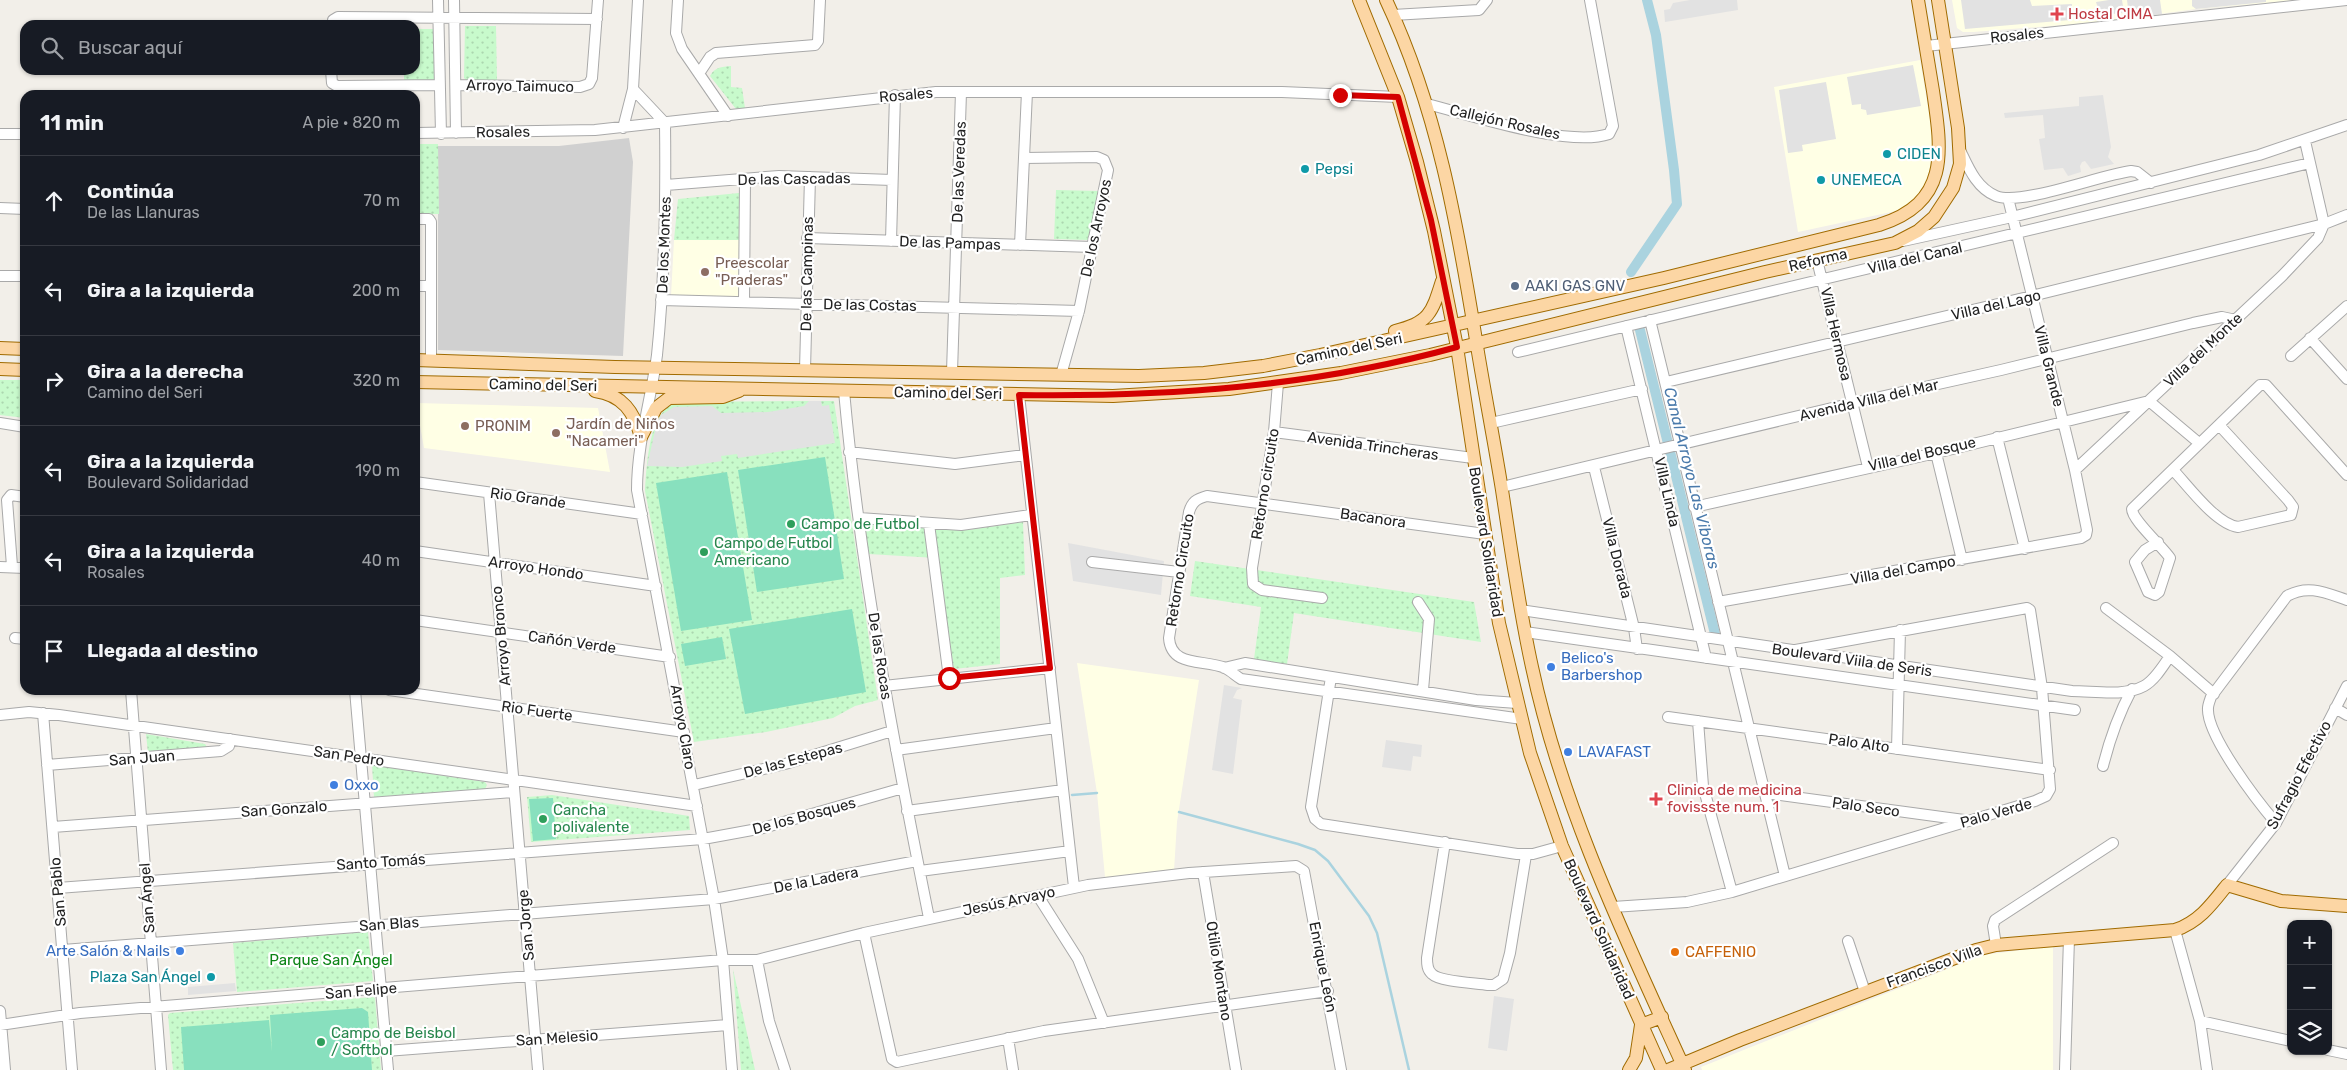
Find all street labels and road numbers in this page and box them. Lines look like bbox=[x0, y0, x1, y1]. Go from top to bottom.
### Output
street label: Rosales bbox=[1989, 23, 2045, 47]
street label: Arroyo Taimuco bbox=[466, 76, 574, 96]
street label: Rosales bbox=[878, 84, 934, 106]
street label: Callejón Rosales bbox=[1448, 101, 1562, 144]
street label: De las Veredas bbox=[948, 121, 970, 223]
street label: Rosales bbox=[476, 123, 530, 141]
street label: De las Cascadas bbox=[737, 169, 851, 189]
street label: De los Arroyos bbox=[1077, 177, 1115, 279]
street label: De los Montes bbox=[653, 196, 675, 294]
street label: De las Campinas bbox=[797, 216, 817, 332]
street label: De las Pampas bbox=[899, 232, 1001, 254]
street label: Villa del Canal bbox=[1866, 238, 1964, 278]
street label: Reforma bbox=[1787, 245, 1849, 275]
street label: Villa Hermosa bbox=[1817, 286, 1855, 382]
street label: Villa del Lago bbox=[1949, 286, 2043, 324]
street label: De las Costas bbox=[823, 295, 917, 315]
street label: Villa del Monte bbox=[2160, 309, 2246, 391]
street label: Villa Grande bbox=[2030, 323, 2068, 409]
street label: Camino del Seri bbox=[1294, 329, 1404, 369]
street label: Camino del Seri bbox=[489, 375, 597, 395]
street label: Avenida Villa del Mar bbox=[1798, 375, 1941, 425]
street label: Camino del Seri bbox=[894, 383, 1002, 403]
street label: Retorno circuito bbox=[1247, 427, 1283, 541]
street label: Avenida Trincheras bbox=[1306, 428, 1440, 464]
street label: Villa del Bosque bbox=[1866, 433, 1978, 475]
street label: Villa Linda bbox=[1650, 455, 1684, 529]
street label: Boulevard Solidaridad bbox=[1465, 466, 1507, 618]
street label: Rio Grande bbox=[489, 484, 567, 512]
street label: Bacanora bbox=[1339, 504, 1407, 532]
street label: Retorno Circuito bbox=[1162, 512, 1198, 628]
street label: Villa Dorada bbox=[1598, 516, 1636, 600]
street label: Arroyo Hondo bbox=[487, 552, 585, 584]
street label: Villa del Campo bbox=[1849, 552, 1957, 588]
street label: Arroyo Bronco bbox=[488, 585, 514, 687]
street label: De las Rocas bbox=[864, 611, 896, 701]
street label: Cañón Verde bbox=[527, 627, 617, 657]
street label: Boulevard Viila de Seris bbox=[1771, 640, 1934, 680]
street label: Arroyo Claro bbox=[667, 683, 699, 771]
street label: Rio Fuerte bbox=[500, 697, 574, 725]
street label: Sufragio Efectivo bbox=[2263, 718, 2335, 832]
street label: Palo Alto bbox=[1827, 730, 1891, 756]
street label: De las Estepas bbox=[742, 738, 845, 782]
street label: San Pedro bbox=[312, 742, 386, 770]
street label: San Juan bbox=[108, 746, 176, 770]
street label: De los Bosques bbox=[750, 793, 858, 838]
street label: Palo Seco bbox=[1831, 793, 1901, 821]
street label: Palo Verde bbox=[1958, 794, 2034, 832]
street label: San Gonzalo bbox=[240, 797, 328, 821]
street label: Santo Tomás bbox=[336, 850, 427, 874]
street label: Boulevard Solidaridad bbox=[1560, 856, 1638, 1002]
street label: San Pablo bbox=[46, 857, 70, 927]
street label: San Ángel bbox=[136, 862, 158, 934]
street label: De la Ladera bbox=[772, 863, 860, 897]
street label: Jesús Arvayo bbox=[961, 882, 1057, 920]
street label: San Jorge bbox=[514, 889, 538, 961]
street label: San Blas bbox=[358, 913, 420, 935]
street label: Otilio Montano bbox=[1202, 920, 1236, 1022]
street label: Enrique León bbox=[1305, 920, 1341, 1014]
street label: Francisco Villa bbox=[1884, 940, 1984, 992]
street label: San Felipe bbox=[324, 979, 398, 1003]
street label: San Melesio bbox=[515, 1026, 599, 1050]

